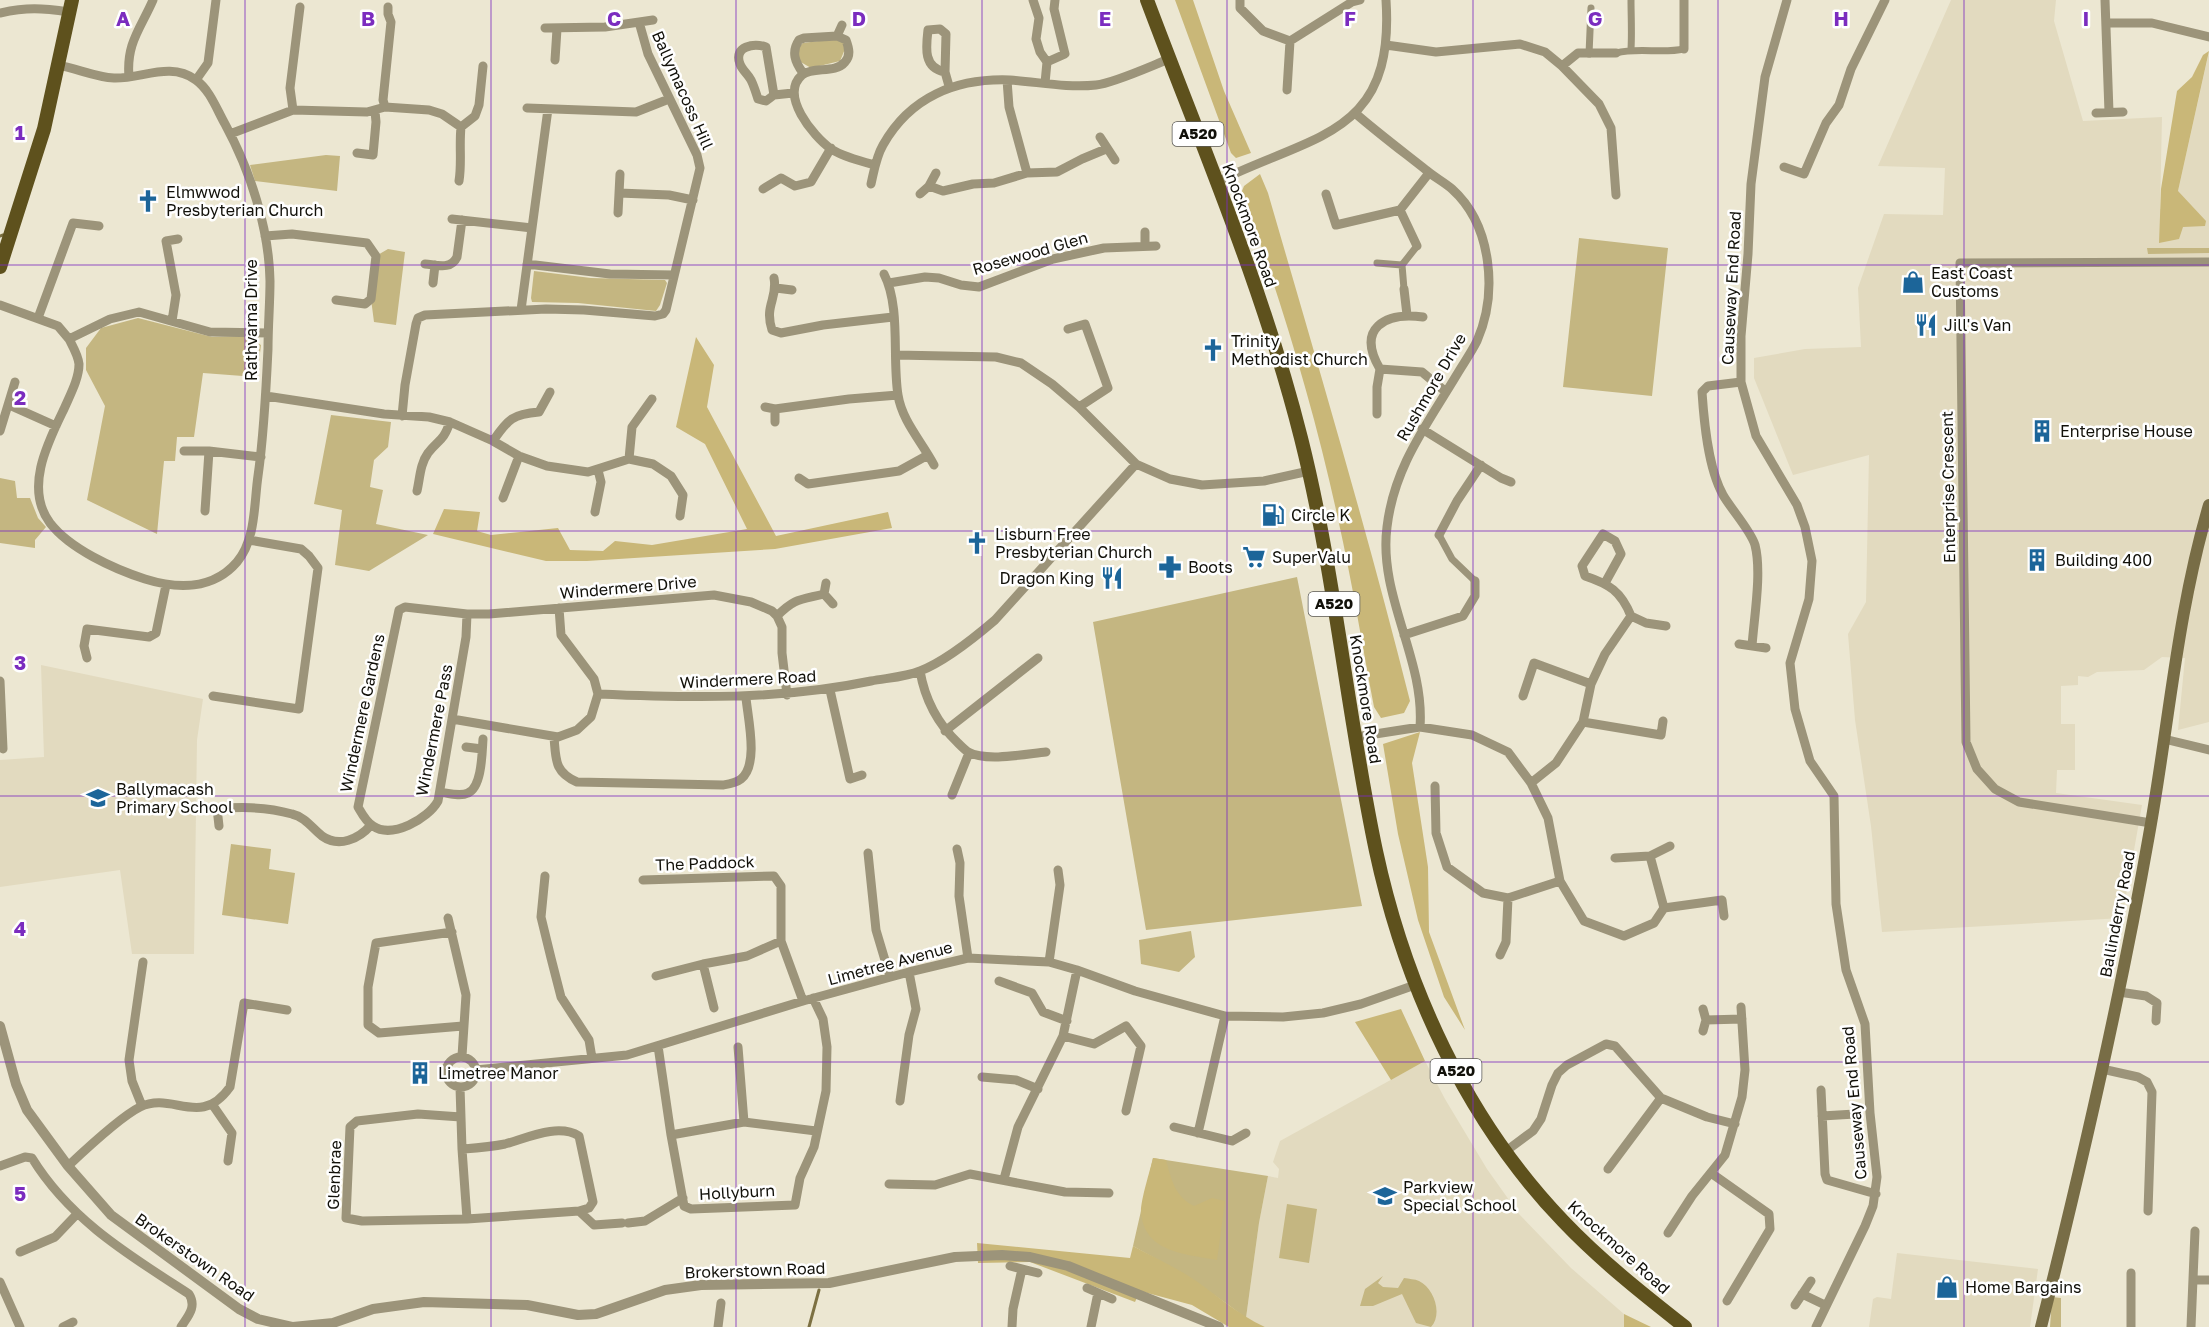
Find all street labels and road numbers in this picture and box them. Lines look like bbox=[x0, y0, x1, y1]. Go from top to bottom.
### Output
street label: Ballymacoss Hill bbox=[648, 28, 718, 152]
road number: A520 bbox=[1172, 122, 1224, 146]
street label: Knockmore Road bbox=[1218, 160, 1282, 290]
street label: Causeway End Road bbox=[1717, 210, 1745, 366]
street label: Rosewood Glen bbox=[970, 227, 1090, 279]
street label: Rathvarna Drive bbox=[241, 259, 261, 381]
street label: Rushmore Drive bbox=[1392, 329, 1470, 445]
street label: Enterprise Crescent bbox=[1937, 411, 1959, 563]
street label: Windermere Drive bbox=[559, 571, 697, 603]
road number: A520 bbox=[1308, 592, 1360, 616]
street label: Windermere Gardens bbox=[335, 632, 389, 794]
street label: Knockmore Road bbox=[1346, 633, 1386, 765]
street label: Windermere Pass bbox=[411, 662, 457, 798]
street label: Windermere Road bbox=[679, 665, 817, 693]
street label: Ballinderry Road bbox=[2095, 849, 2139, 979]
street label: The Paddock bbox=[655, 851, 755, 875]
street label: Limetree Avenue bbox=[825, 937, 955, 989]
street label: Causeway End Road bbox=[1837, 1025, 1871, 1181]
road number: A520 bbox=[1430, 1059, 1482, 1083]
street label: Glenbrae bbox=[323, 1140, 345, 1210]
street label: Hollyburn bbox=[698, 1180, 776, 1204]
street label: Knockmore Road bbox=[1564, 1196, 1674, 1298]
street label: Brokerstown Road bbox=[132, 1208, 258, 1306]
street label: Brokerstown Road bbox=[684, 1258, 826, 1282]

